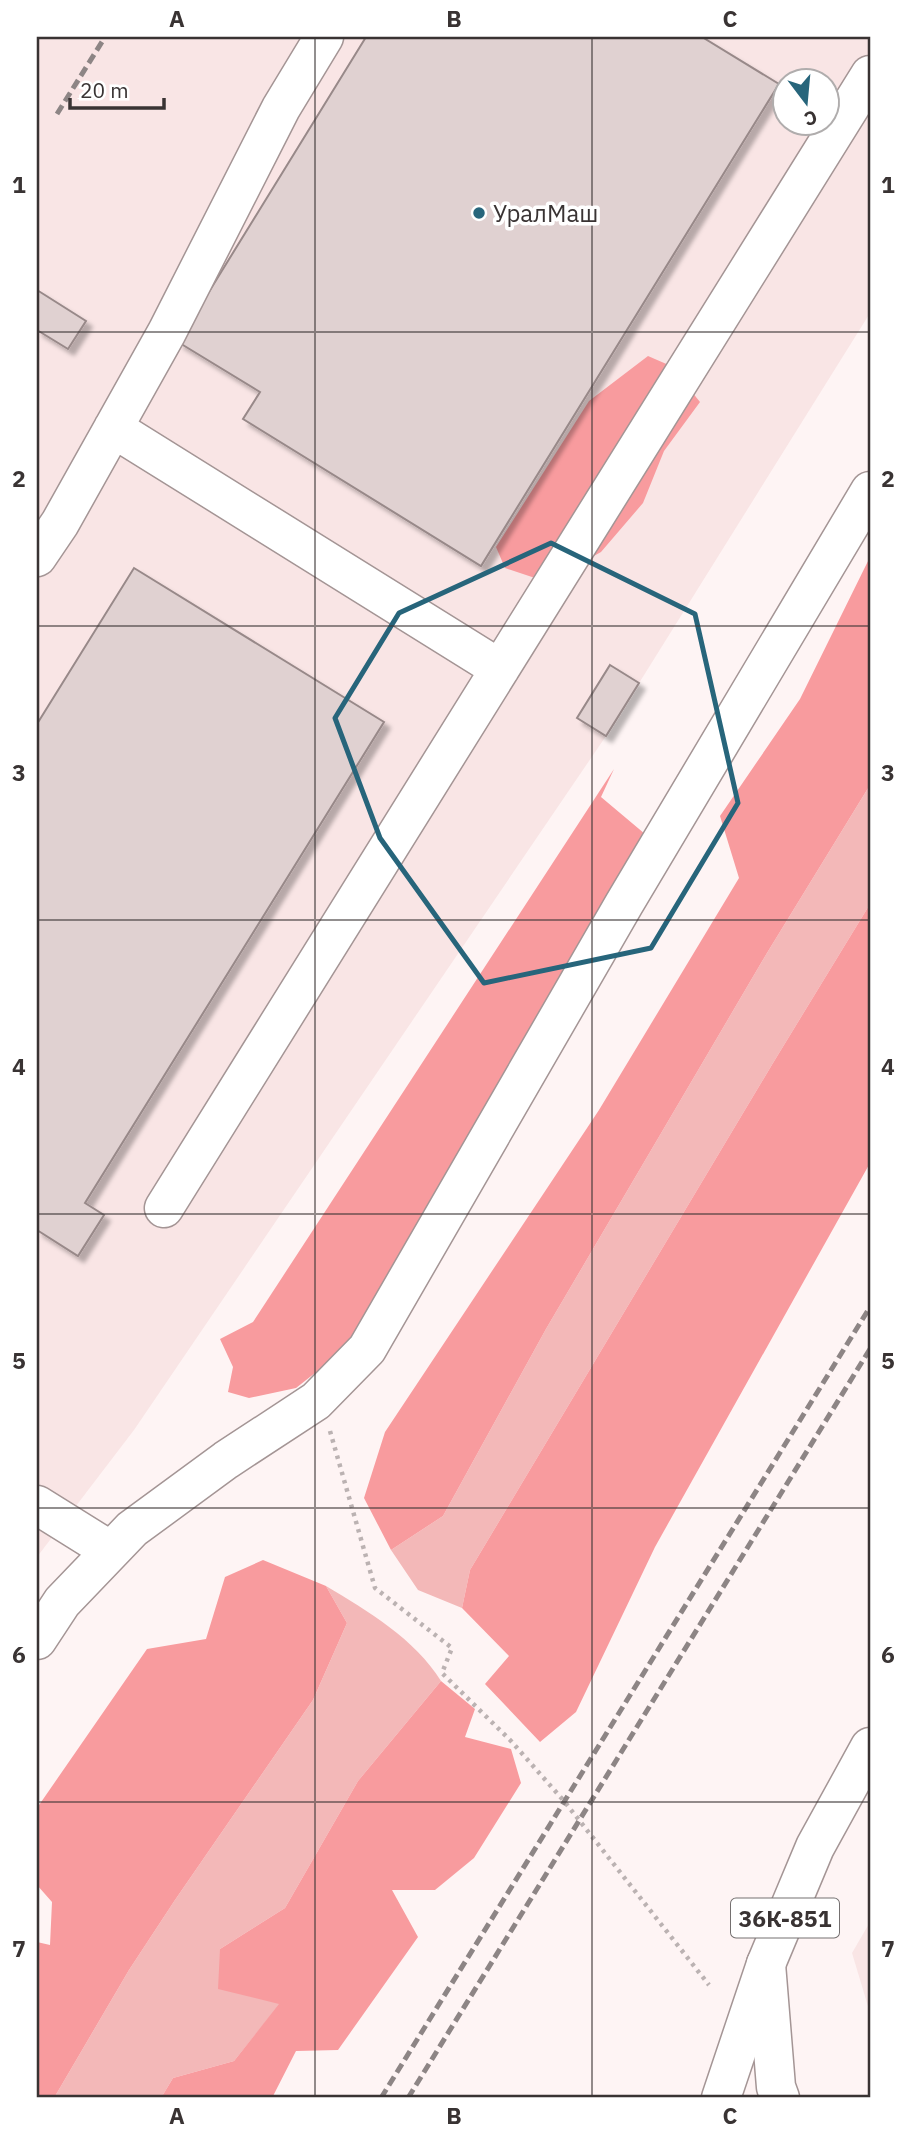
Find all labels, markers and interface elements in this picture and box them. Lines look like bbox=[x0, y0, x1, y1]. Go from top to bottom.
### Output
text: A bbox=[169, 3, 185, 33]
text: B bbox=[446, 3, 462, 33]
text: C bbox=[723, 3, 738, 33]
scale bar bbox=[70, 66, 164, 110]
north arrow bbox=[771, 66, 841, 136]
text: 20 m bbox=[80, 76, 129, 104]
text: С bbox=[801, 105, 820, 132]
text: 1 bbox=[12, 169, 26, 199]
text: 1 bbox=[881, 169, 895, 199]
place label: УралМаш bbox=[493, 197, 598, 229]
marker: УралМаш bbox=[471, 205, 487, 221]
text: 2 bbox=[12, 463, 26, 493]
text: 2 bbox=[881, 463, 895, 493]
text: 3 bbox=[12, 757, 26, 787]
text: 3 bbox=[881, 757, 895, 787]
text: 4 bbox=[12, 1051, 26, 1081]
text: 4 bbox=[881, 1051, 895, 1081]
text: 5 bbox=[12, 1345, 26, 1375]
text: 5 bbox=[881, 1345, 895, 1375]
text: 6 bbox=[12, 1639, 26, 1669]
text: 6 bbox=[881, 1639, 895, 1669]
road number: 36К-851 bbox=[731, 1898, 839, 1938]
text: 7 bbox=[12, 1933, 26, 1963]
text: 7 bbox=[881, 1933, 895, 1963]
text: A bbox=[169, 2100, 185, 2130]
text: B bbox=[446, 2100, 462, 2130]
text: C bbox=[723, 2100, 738, 2130]

